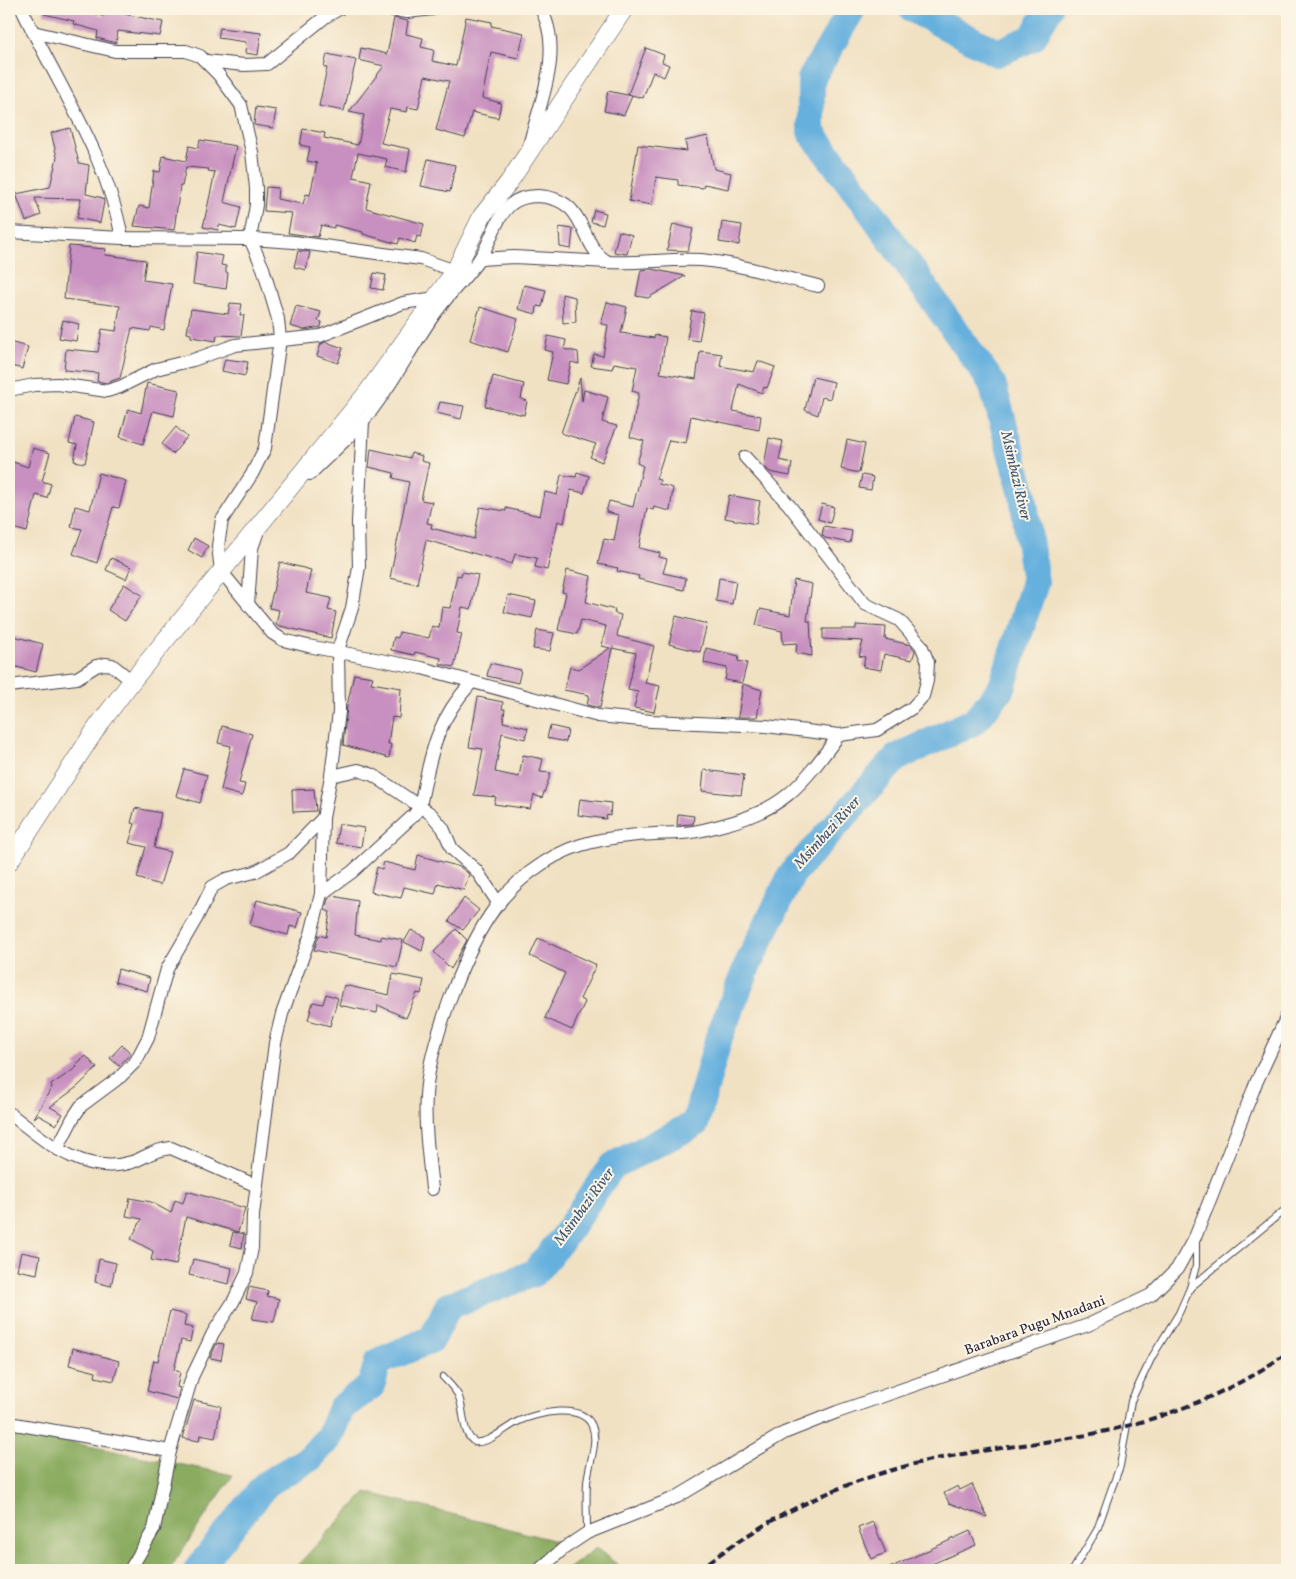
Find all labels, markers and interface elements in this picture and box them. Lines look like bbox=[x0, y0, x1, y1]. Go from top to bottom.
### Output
water label: Msimbazi River bbox=[994, 428, 1036, 523]
water label: Msimbazi River bbox=[789, 792, 866, 875]
water label: Msimbazi River bbox=[549, 1164, 620, 1251]
street label: Barabara Pugu Mnadani bbox=[962, 1292, 1108, 1360]

